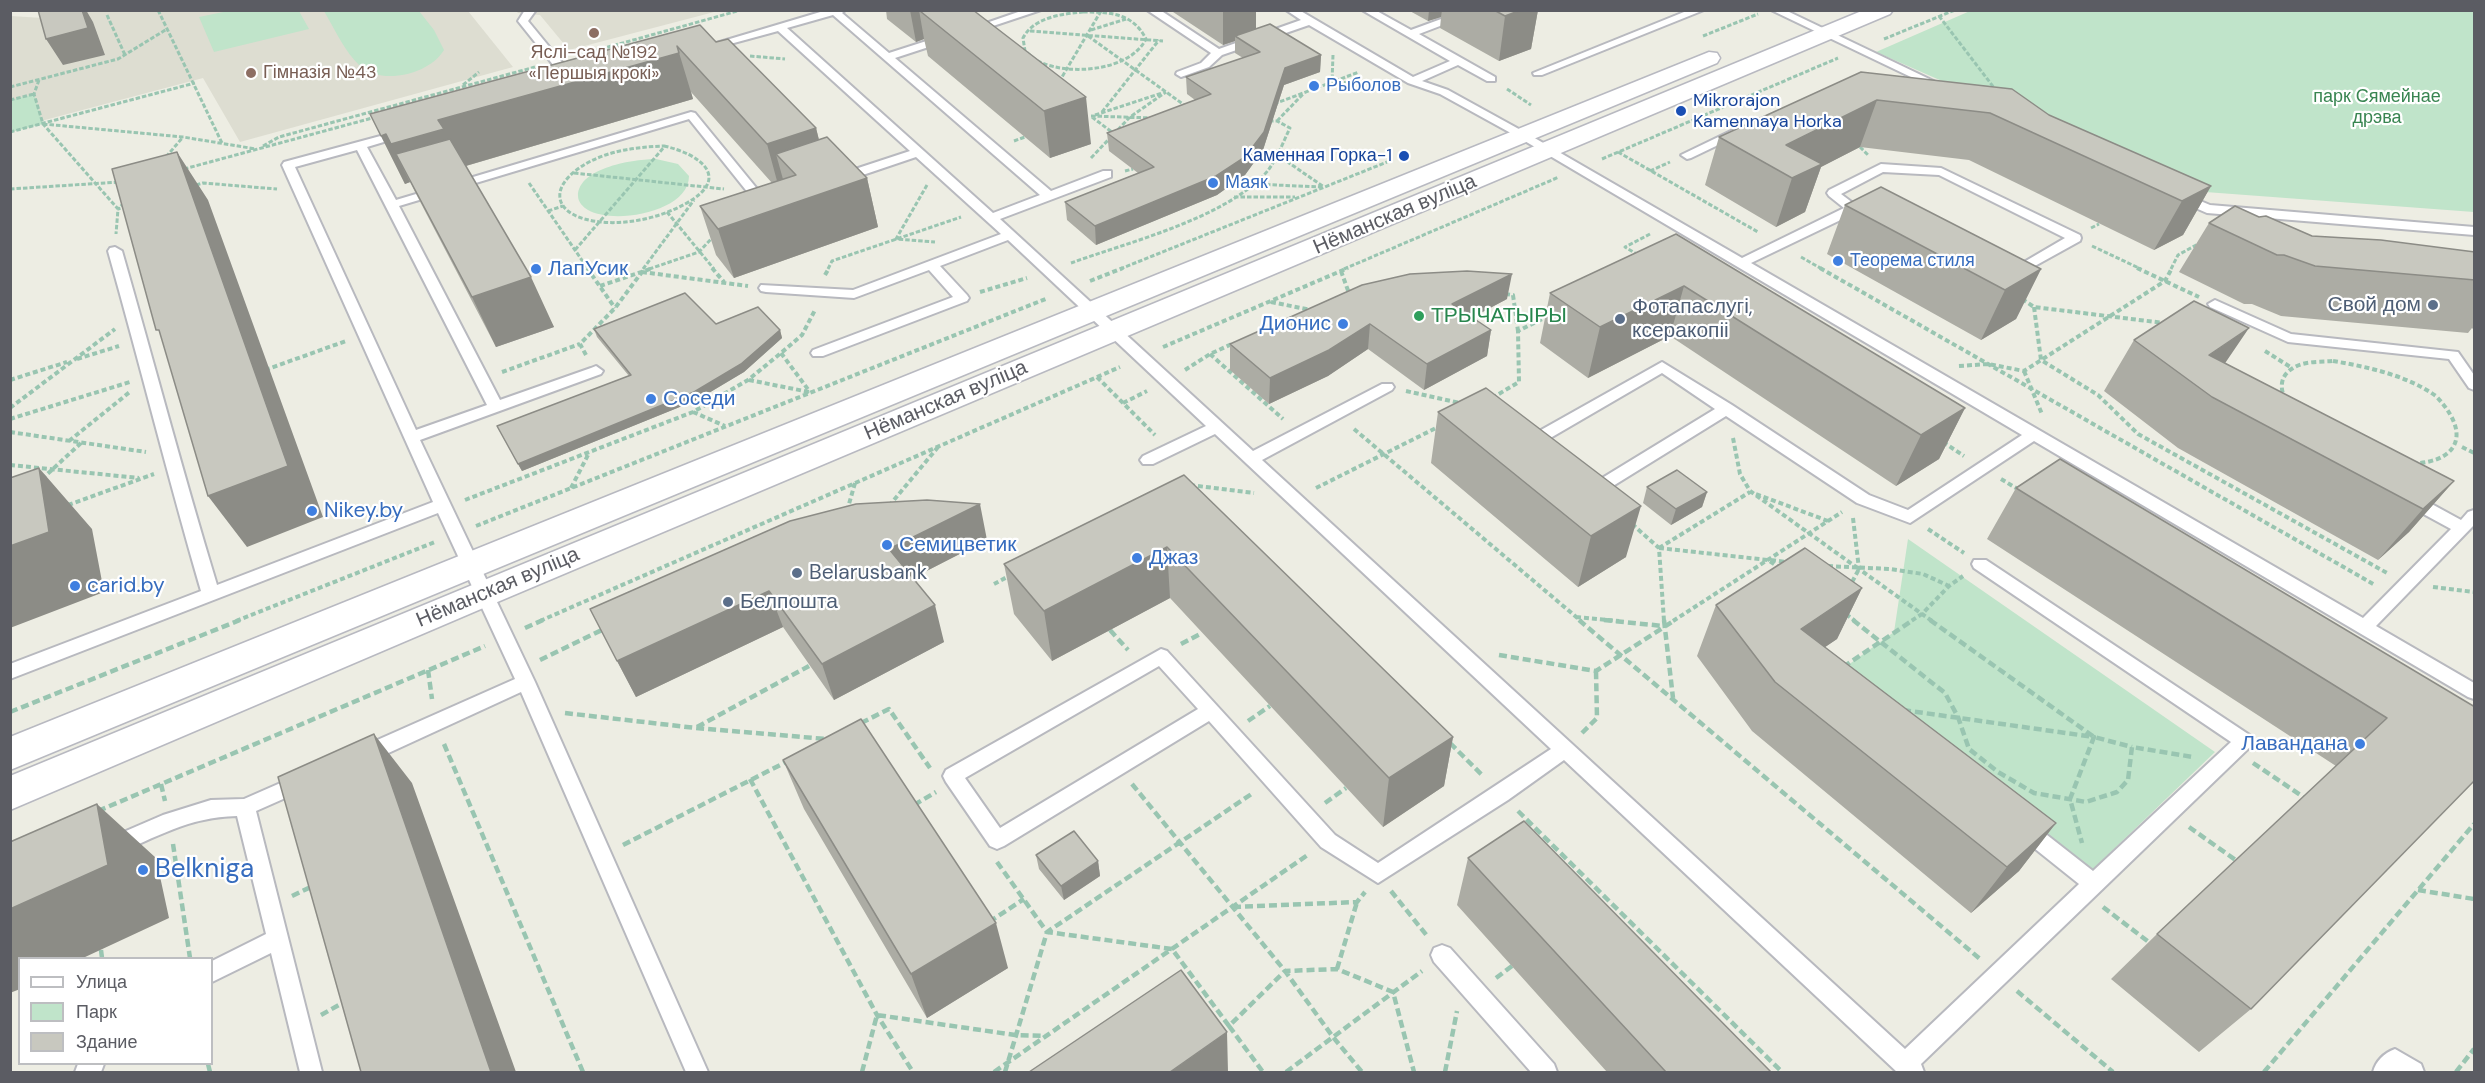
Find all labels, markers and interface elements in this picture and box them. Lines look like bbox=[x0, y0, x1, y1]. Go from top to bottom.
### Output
marker: Яслі-сад №192 «Першыя крокі» bbox=[587, 26, 601, 40]
place label: Яслі-сад №192 «Першыя крокі» bbox=[529, 42, 659, 84]
place label: Гімназія №43 bbox=[263, 62, 377, 84]
marker: Гімназія №43 bbox=[244, 66, 258, 80]
place label: Рыболов bbox=[1326, 75, 1401, 97]
marker: Рыболов bbox=[1307, 79, 1321, 93]
park label: парк Сямейнае дрэва bbox=[2313, 86, 2441, 128]
place label: Mikrorajon Kamennaya Horka bbox=[1693, 90, 1842, 132]
marker: Mikrorajon Kamennaya Horka bbox=[1674, 104, 1688, 118]
place label: Каменная Горка-1 bbox=[1242, 145, 1392, 167]
marker: Каменная Горка-1 bbox=[1397, 149, 1411, 163]
street label: Нёманская вуліца bbox=[1310, 169, 1480, 261]
place label: Маяк bbox=[1225, 172, 1268, 194]
marker: Маяк bbox=[1206, 176, 1220, 190]
place label: Теорема стиля bbox=[1850, 250, 1975, 272]
marker: Теорема стиля bbox=[1831, 254, 1845, 268]
place label: ЛапУсик bbox=[548, 256, 628, 282]
marker: ЛапУсик bbox=[529, 262, 543, 276]
place label: Свой дом bbox=[2328, 292, 2421, 318]
place label: Фотапаслугі, ксеракопіі bbox=[1632, 294, 1753, 344]
marker: Свой дом bbox=[2426, 298, 2440, 312]
place label: ТРЫЧАТЫРЫ bbox=[1431, 303, 1567, 329]
marker: ТРЫЧАТЫРЫ bbox=[1412, 309, 1426, 323]
place label: Дионис bbox=[1260, 311, 1331, 337]
marker: Фотапаслугі, ксеракопіі bbox=[1613, 312, 1627, 326]
marker: Дионис bbox=[1336, 317, 1350, 331]
street label: Нёманская вуліца bbox=[861, 355, 1031, 447]
place label: Соседи bbox=[663, 386, 736, 412]
marker: Соседи bbox=[644, 392, 658, 406]
place label: Nikey.by bbox=[324, 498, 403, 524]
marker: Nikey.by bbox=[305, 504, 319, 518]
place label: Семицветик bbox=[899, 532, 1016, 558]
marker: Семицветик bbox=[880, 538, 894, 552]
street label: Нёманская вуліца bbox=[413, 542, 583, 634]
place label: Джаз bbox=[1149, 545, 1198, 571]
marker: Джаз bbox=[1130, 551, 1144, 565]
place label: Belarusbank bbox=[809, 560, 927, 586]
marker: Belarusbank bbox=[790, 566, 804, 580]
place label: carid.by bbox=[87, 573, 165, 599]
marker: carid.by bbox=[68, 579, 82, 593]
place label: Белпошта bbox=[740, 589, 838, 615]
marker: Белпошта bbox=[721, 595, 735, 609]
place label: Лавандана bbox=[2241, 731, 2348, 757]
marker: Лавандана bbox=[2353, 737, 2367, 751]
place label: Belkniga bbox=[155, 854, 254, 886]
marker: Belkniga bbox=[136, 863, 150, 877]
legend bbox=[18, 957, 213, 1065]
text: Улица bbox=[76, 970, 127, 994]
text: Парк bbox=[76, 1000, 117, 1024]
text: Здание bbox=[76, 1030, 137, 1054]

